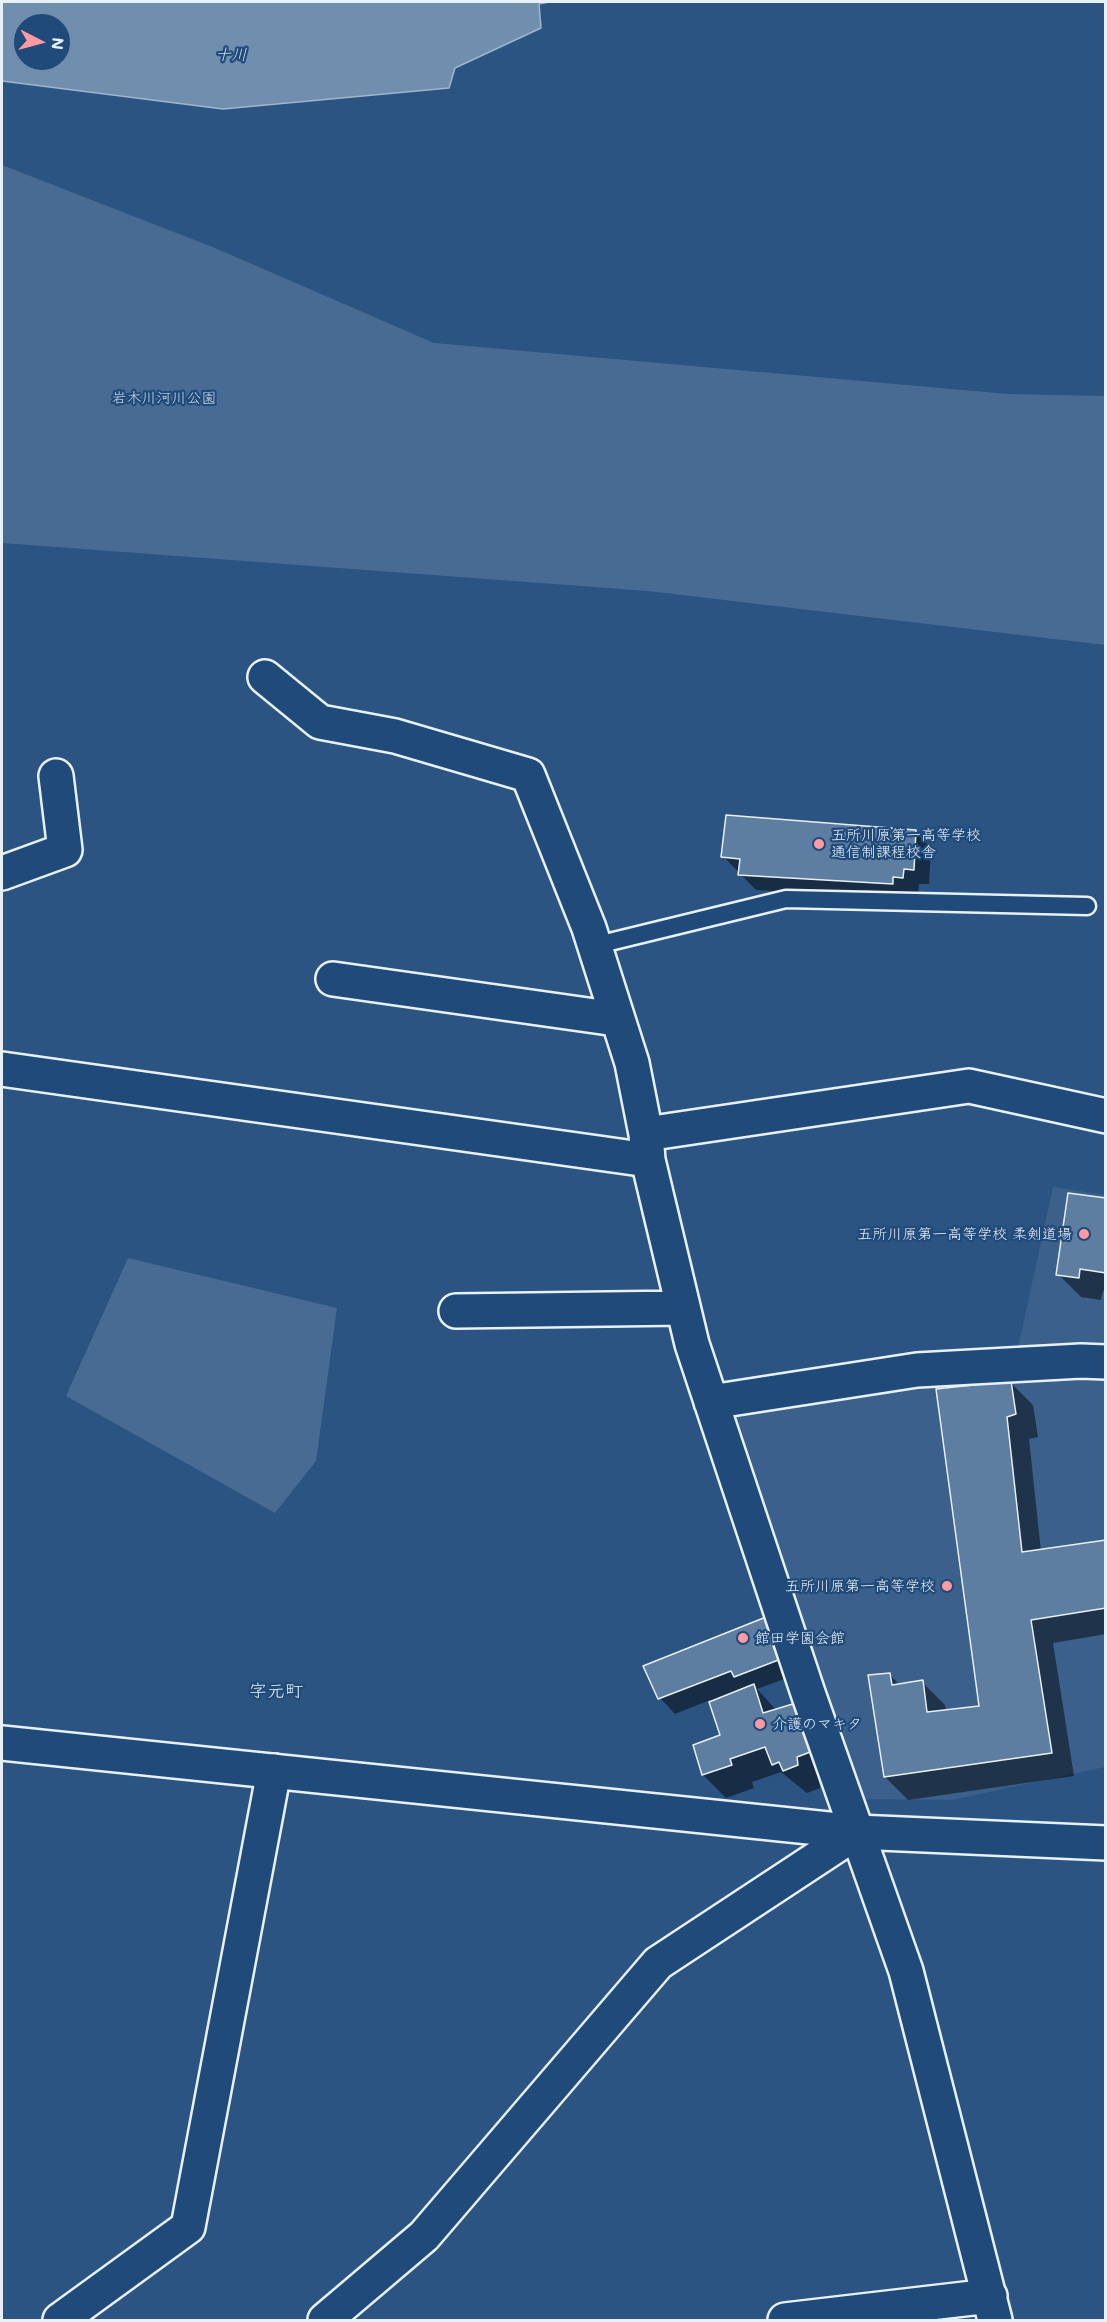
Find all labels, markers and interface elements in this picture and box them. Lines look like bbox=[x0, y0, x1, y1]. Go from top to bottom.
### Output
north arrow bbox=[12, 12, 72, 72]
text: N bbox=[47, 37, 69, 51]
water label: 十川 bbox=[215, 45, 247, 65]
park label: 岩木川河川公園 bbox=[112, 389, 216, 407]
place label: 五所川原第一高等学校 通信制課程校舎 bbox=[831, 826, 981, 861]
marker: 五所川原第一高等学校 通信制課程校舎 bbox=[812, 837, 826, 851]
place label: 五所川原第一高等学校 柔剣道場 bbox=[857, 1225, 1072, 1243]
marker: 五所川原第一高等学校 柔剣道場 bbox=[1077, 1227, 1091, 1241]
place label: 五所川原第一高等学校 bbox=[785, 1577, 935, 1595]
marker: 五所川原第一高等学校 bbox=[940, 1579, 954, 1593]
place label: 館田学園会館 bbox=[755, 1629, 845, 1647]
marker: 館田学園会館 bbox=[736, 1631, 750, 1645]
district label: 字元町 bbox=[249, 1680, 303, 1702]
place label: 介護のマキタ bbox=[772, 1715, 862, 1733]
marker: 介護のマキタ bbox=[753, 1717, 767, 1731]

